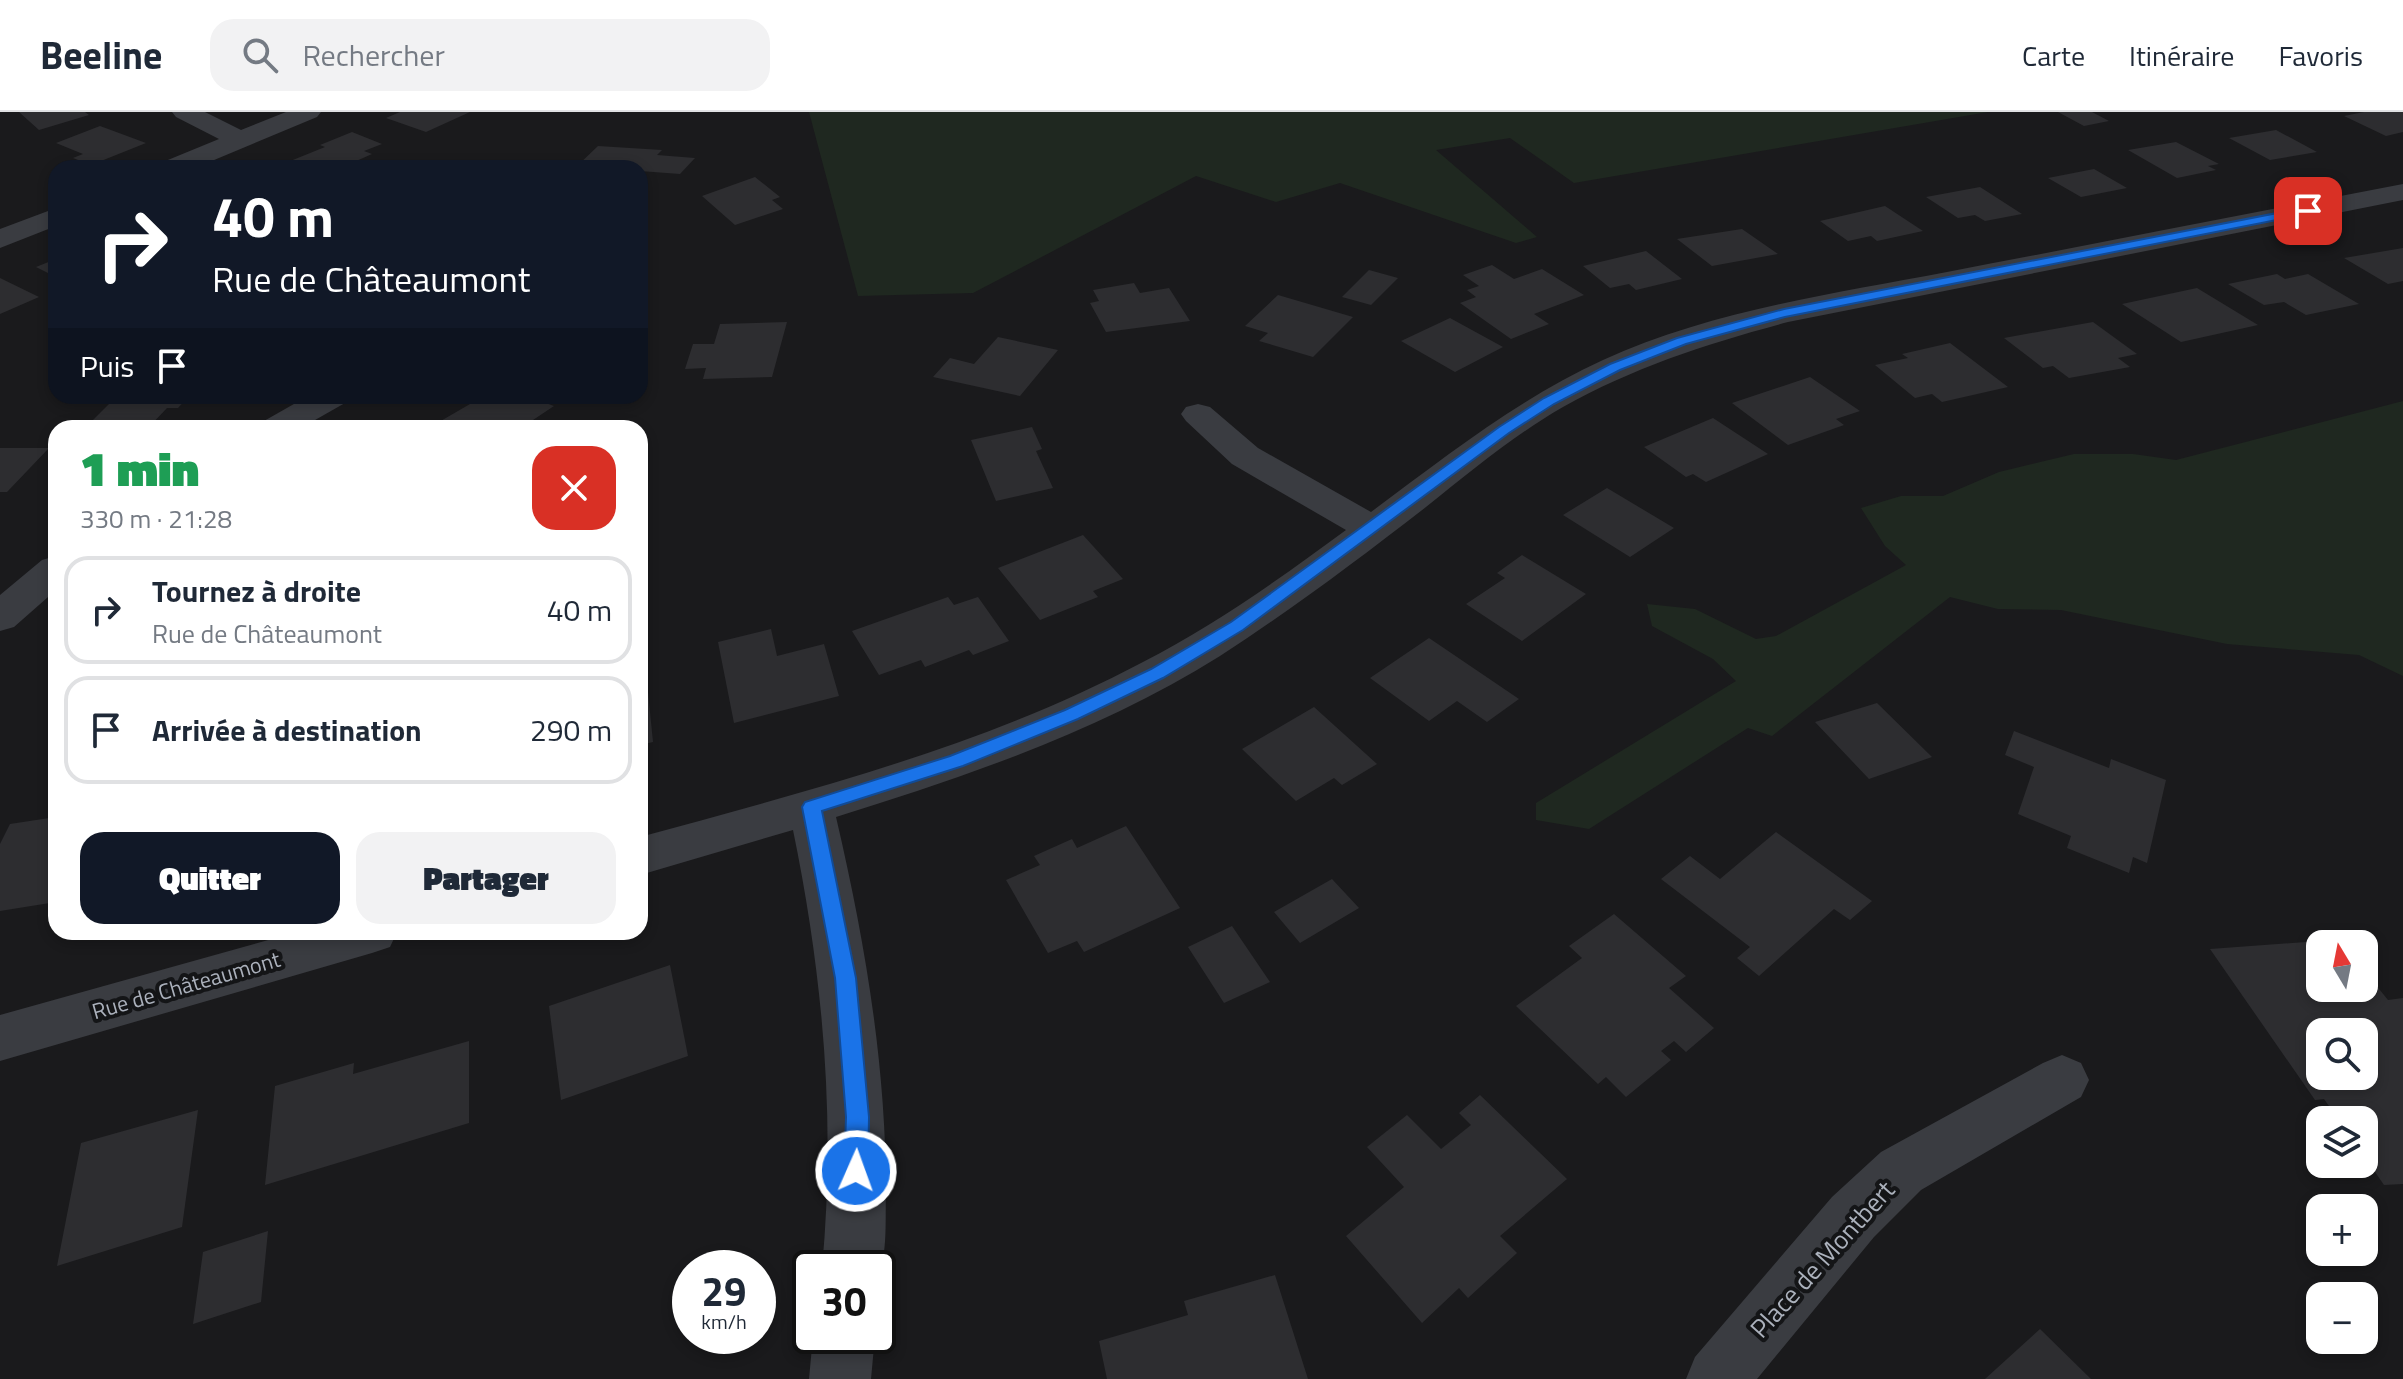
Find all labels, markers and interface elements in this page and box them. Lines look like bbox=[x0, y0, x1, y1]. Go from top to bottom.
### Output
search box bbox=[210, 19, 770, 91]
text: Beeline bbox=[40, 26, 162, 84]
text: Rechercher bbox=[302, 32, 445, 78]
icon: search bbox=[238, 33, 282, 77]
text: Carte bbox=[2022, 34, 2085, 77]
text: Itinéraire bbox=[2129, 34, 2234, 77]
text: Favoris bbox=[2278, 34, 2363, 77]
text: 40 m bbox=[212, 174, 334, 259]
pin bbox=[2274, 177, 2342, 245]
icon: arrive bbox=[2286, 189, 2330, 233]
icon: right bbox=[80, 192, 184, 296]
text: Rue de Châteaumont bbox=[212, 251, 530, 306]
text: Puis bbox=[80, 343, 134, 389]
icon: arrive bbox=[150, 344, 194, 388]
text: 1 min bbox=[80, 432, 199, 505]
button: close bbox=[532, 446, 616, 530]
text: 330 m · 21:28 bbox=[80, 499, 232, 538]
text: Tournez à droite bbox=[152, 568, 361, 614]
text: 40 m bbox=[547, 587, 612, 633]
icon: right bbox=[84, 588, 128, 632]
text: Rue de Châteaumont bbox=[152, 614, 382, 653]
text: Arrivée à destination bbox=[152, 707, 422, 753]
text: 290 m bbox=[530, 707, 612, 753]
icon: arrive bbox=[84, 708, 128, 752]
button: Quitter bbox=[80, 832, 340, 924]
button: Partager bbox=[356, 832, 616, 924]
north arrow bbox=[2306, 930, 2378, 1002]
map controls bbox=[2306, 930, 2378, 1354]
street label: Rue de Châteaumont bbox=[88, 942, 284, 1028]
button: search bbox=[2306, 1018, 2378, 1090]
button: layers bbox=[2306, 1106, 2378, 1178]
position arrow bbox=[814, 1129, 898, 1213]
street label: Place de Montbert bbox=[1740, 1171, 1904, 1347]
button: + bbox=[2306, 1194, 2378, 1266]
speed limit sign: 30 bbox=[792, 1250, 896, 1354]
text: 29 bbox=[702, 1261, 746, 1322]
button: − bbox=[2306, 1282, 2378, 1354]
text: km/h bbox=[701, 1306, 747, 1337]

